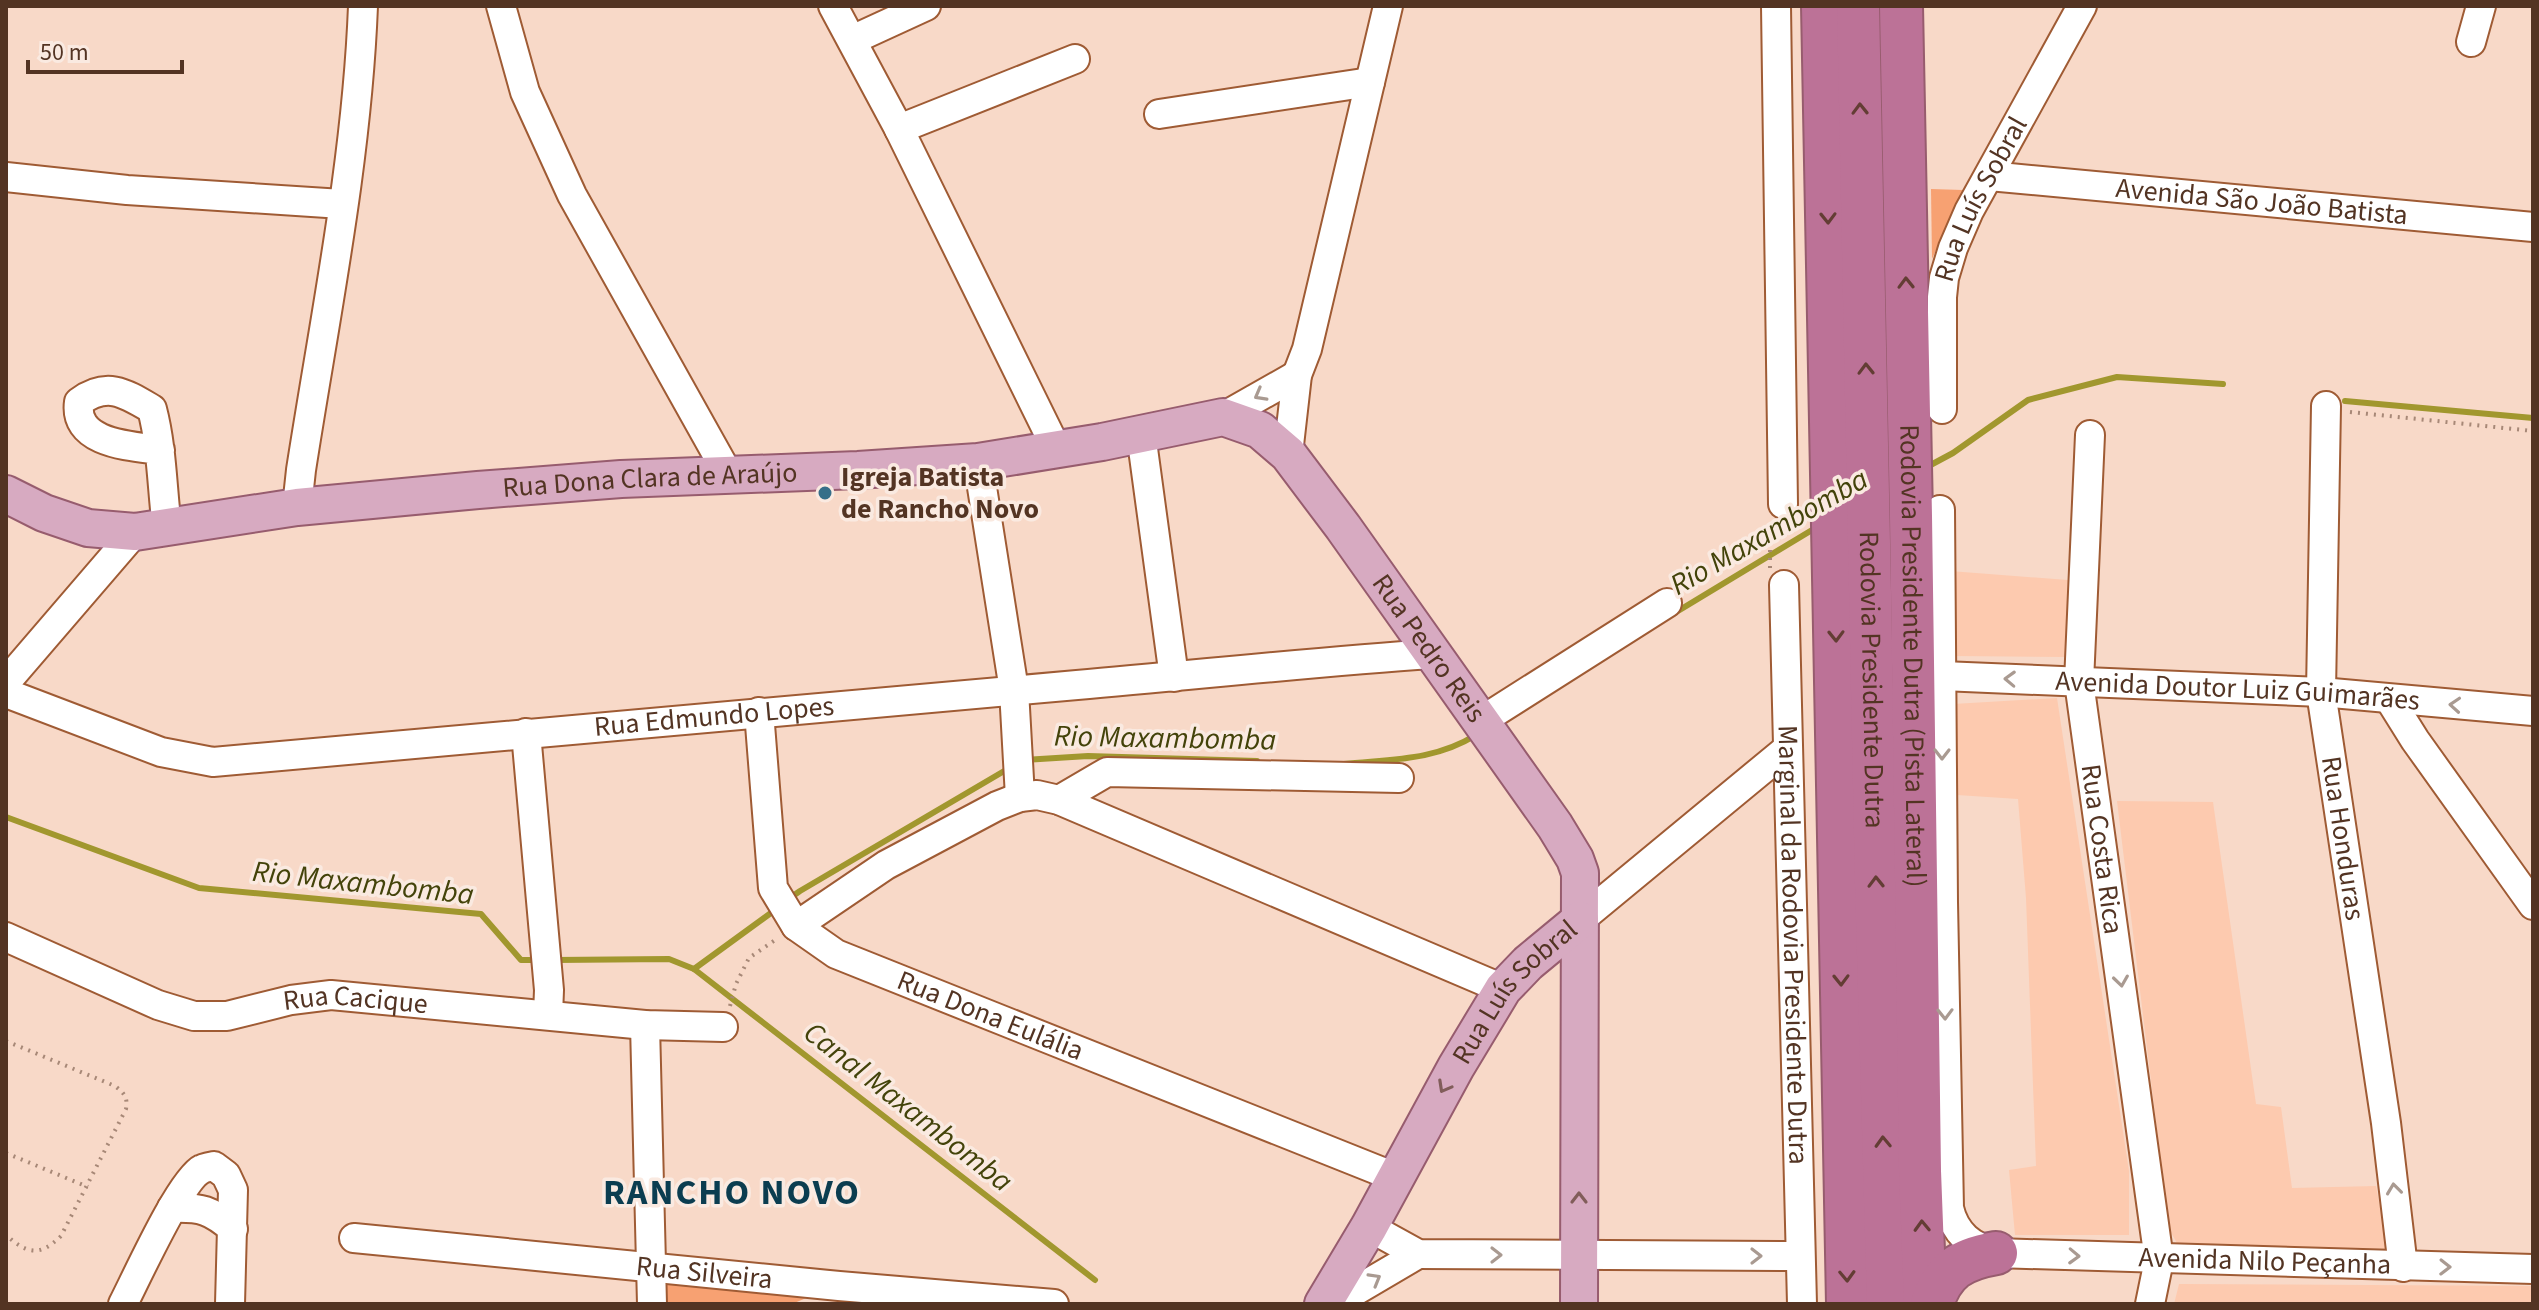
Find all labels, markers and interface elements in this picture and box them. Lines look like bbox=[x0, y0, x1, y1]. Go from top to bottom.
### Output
scale bar bbox=[28, 24, 182, 74]
text: 50 m bbox=[40, 35, 89, 70]
one-way arrow bbox=[1852, 102, 1869, 115]
street label: Rua Luís Sobral bbox=[1924, 109, 2037, 287]
street label: Avenida São João Batista bbox=[2114, 168, 2410, 235]
one-way arrow bbox=[1819, 212, 1836, 225]
one-way arrow bbox=[1897, 276, 1915, 289]
one-way arrow bbox=[1857, 362, 1874, 375]
one-way arrow bbox=[1254, 385, 1269, 401]
street label: Rodovia Presidente Dutra (Pista Lateral) bbox=[1889, 424, 1936, 888]
street label: Rua Dona Clara de Araújo bbox=[501, 452, 798, 508]
place label: Igreja Batista de Rancho Novo bbox=[841, 457, 1039, 529]
water label: Rio Maxambomba bbox=[1662, 458, 1876, 606]
marker: Igreja Batista de Rancho Novo bbox=[816, 484, 834, 502]
street label: Rodovia Presidente Dutra bbox=[1849, 531, 1895, 829]
street label: Rua Pedro Reis bbox=[1362, 566, 1496, 731]
one-way arrow bbox=[1827, 630, 1844, 643]
street label: Avenida Doutor Luiz Guimarães bbox=[2054, 661, 2422, 721]
one-way arrow bbox=[2003, 671, 2016, 688]
street label: Rua Edmundo Lopes bbox=[592, 686, 836, 747]
one-way arrow bbox=[2448, 697, 2461, 714]
water label: Rio Maxambomba bbox=[1053, 715, 1277, 761]
street label: Marginal da Rodovia Presidente Dutra bbox=[1768, 725, 1819, 1165]
one-way arrow bbox=[1933, 748, 1951, 761]
street label: Rua Honduras bbox=[2311, 754, 2375, 923]
street label: Rua Costa Rica bbox=[2071, 762, 2134, 937]
water label: Rio Maxambomba bbox=[250, 850, 476, 916]
one-way arrow bbox=[1867, 875, 1885, 888]
street label: Rua Luís Sobral bbox=[1442, 910, 1586, 1072]
street label: Rua Dona Eulália bbox=[891, 960, 1090, 1071]
one-way arrow bbox=[1833, 974, 1850, 987]
street label: Rua Cacique bbox=[281, 975, 430, 1024]
one-way arrow bbox=[2112, 975, 2129, 988]
one-way arrow bbox=[1936, 1008, 1954, 1021]
water label: Canal Maxambomba bbox=[794, 1012, 1022, 1202]
one-way arrow bbox=[1439, 1079, 1454, 1093]
one-way arrow bbox=[1875, 1135, 1892, 1148]
district label: RANCHO NOVO bbox=[603, 1167, 861, 1218]
one-way arrow bbox=[2386, 1182, 2403, 1195]
one-way arrow bbox=[1570, 1191, 1588, 1204]
one-way arrow bbox=[1914, 1219, 1931, 1232]
street label: Avenida Nilo Peçanha bbox=[2138, 1237, 2392, 1285]
street label: Rua Silveira bbox=[634, 1246, 774, 1299]
one-way arrow bbox=[1490, 1246, 1503, 1264]
one-way arrow bbox=[1750, 1247, 1763, 1265]
one-way arrow bbox=[2068, 1248, 2081, 1265]
one-way arrow bbox=[2439, 1259, 2452, 1276]
one-way arrow bbox=[1838, 1270, 1855, 1283]
one-way arrow bbox=[1367, 1273, 1381, 1289]

